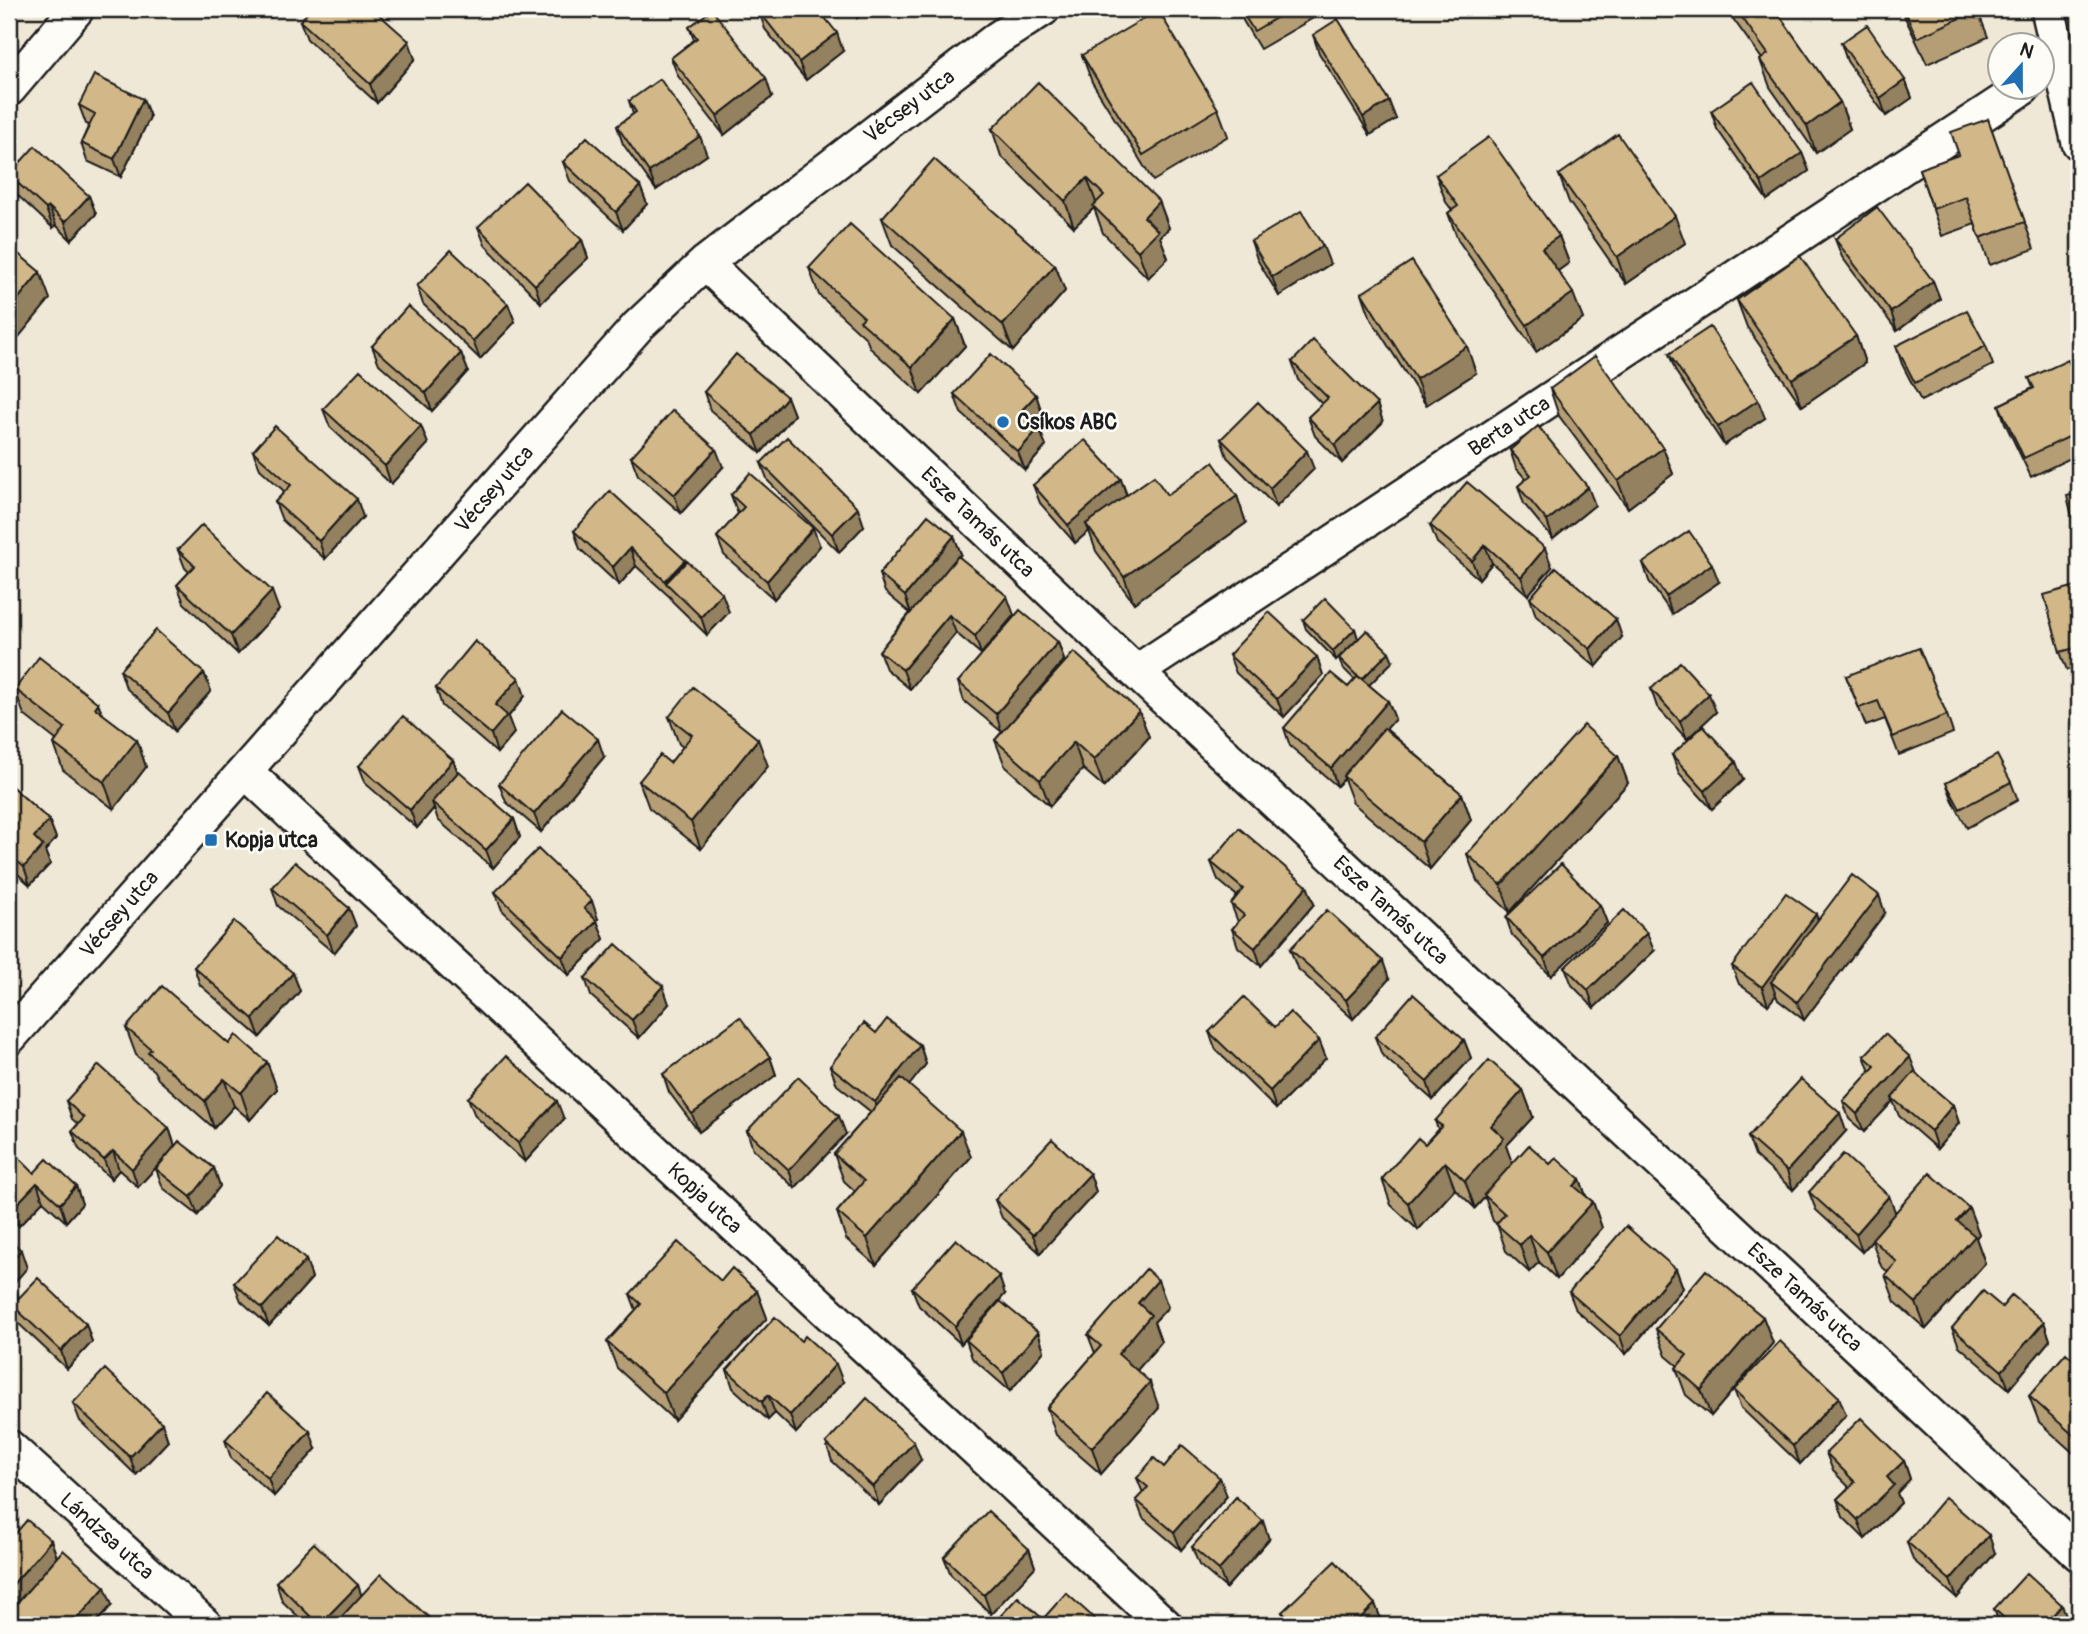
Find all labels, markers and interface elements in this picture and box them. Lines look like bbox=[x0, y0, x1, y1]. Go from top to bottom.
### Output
north arrow bbox=[1986, 32, 2056, 102]
text: N bbox=[2016, 38, 2037, 65]
street label: Vécsey utca bbox=[858, 63, 960, 149]
street label: Berta utca bbox=[1463, 390, 1555, 463]
place label: Csíkos ABC bbox=[1017, 409, 1117, 436]
marker: Csíkos ABC bbox=[995, 414, 1011, 430]
street label: Vécsey utca bbox=[449, 440, 540, 539]
street label: Esze Tamás utca bbox=[915, 461, 1040, 584]
place label: Kopja utca bbox=[225, 827, 318, 854]
marker: Kopja utca bbox=[203, 832, 219, 848]
street label: Esze Tamás utca bbox=[1327, 850, 1454, 971]
street label: Vécsey utca bbox=[74, 865, 165, 964]
street label: Kopja utca bbox=[662, 1157, 748, 1240]
street label: Esze Tamás utca bbox=[1741, 1237, 1868, 1358]
street label: Lándzsa utca bbox=[54, 1487, 160, 1586]

